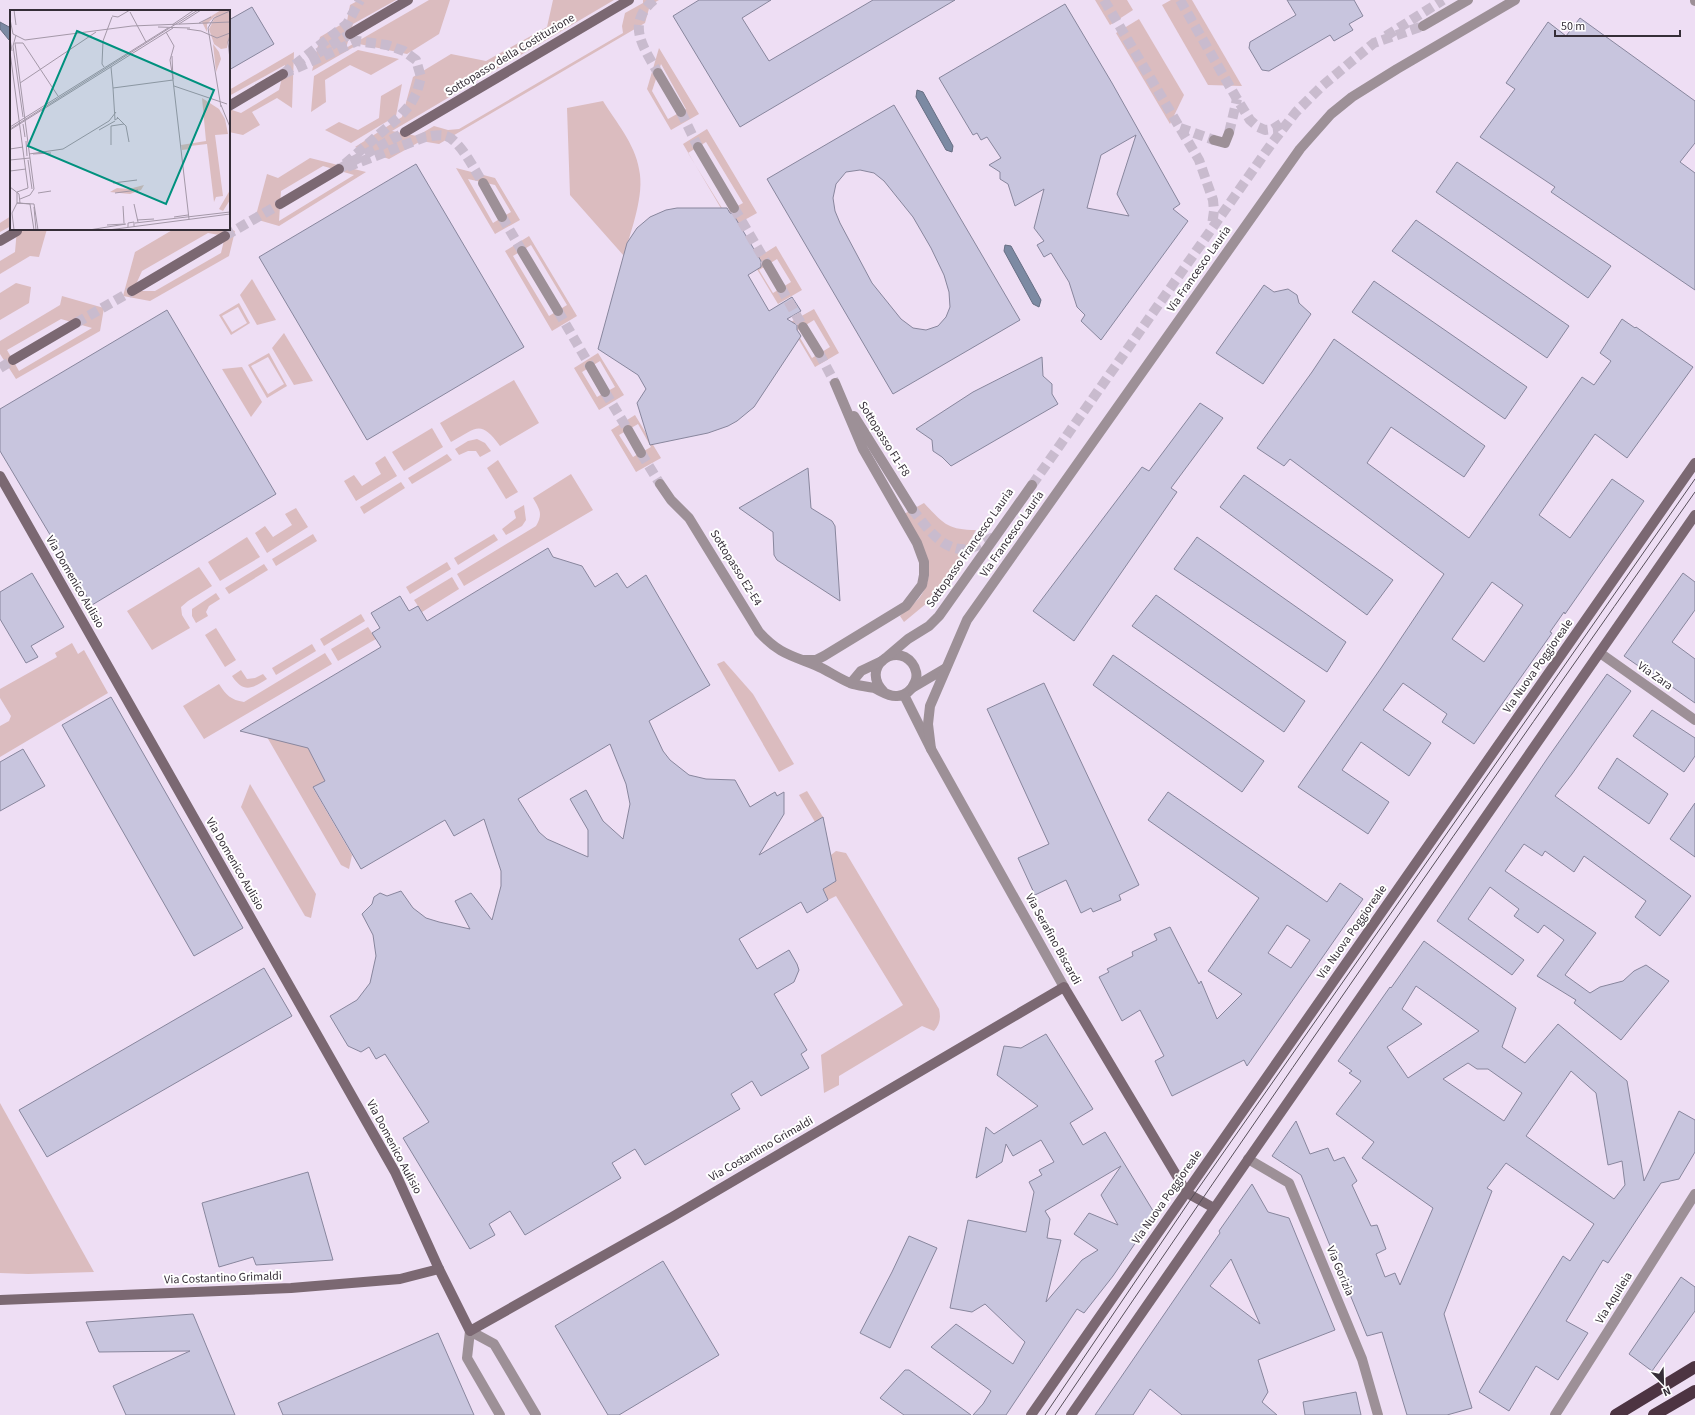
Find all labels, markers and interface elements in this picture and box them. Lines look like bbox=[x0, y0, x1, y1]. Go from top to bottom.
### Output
street label: Sottopasso della Costituzione bbox=[442, 9, 578, 100]
inset map bbox=[10, 10, 230, 230]
scale bar bbox=[1555, 12, 1680, 38]
text: 50 m bbox=[1561, 18, 1585, 35]
street label: Via Francesco Lauria bbox=[1163, 222, 1235, 316]
street label: Sottopasso F1-F8 bbox=[854, 398, 914, 480]
street label: Sottopasso Francesco Lauria bbox=[922, 485, 1018, 611]
street label: Via Francesco Lauria bbox=[976, 487, 1048, 581]
street label: Sottopasso E2-E4 bbox=[706, 527, 766, 609]
street label: Via Domenico Aulisio bbox=[42, 533, 108, 631]
street label: Via Nuova Poggioreale bbox=[1499, 615, 1577, 717]
street label: Via Zara bbox=[1634, 658, 1676, 694]
street label: Via Domenico Aulisio bbox=[202, 815, 268, 913]
street label: Via Nuova Poggioreale bbox=[1313, 881, 1391, 983]
street label: Via Serafino Biscardi bbox=[1021, 890, 1085, 988]
street label: Via Domenico Aulisio bbox=[362, 1097, 426, 1197]
street label: Via Costantino Grimaldi bbox=[706, 1112, 816, 1186]
street label: Via Nuova Poggioreale bbox=[1128, 1146, 1206, 1248]
street label: Via Gorizia bbox=[1322, 1243, 1358, 1299]
street label: Via Costantino Grimaldi bbox=[164, 1267, 282, 1289]
street label: Via Aquileia bbox=[1591, 1269, 1637, 1327]
north arrow bbox=[1643, 1363, 1683, 1403]
text: N bbox=[1660, 1383, 1673, 1400]

